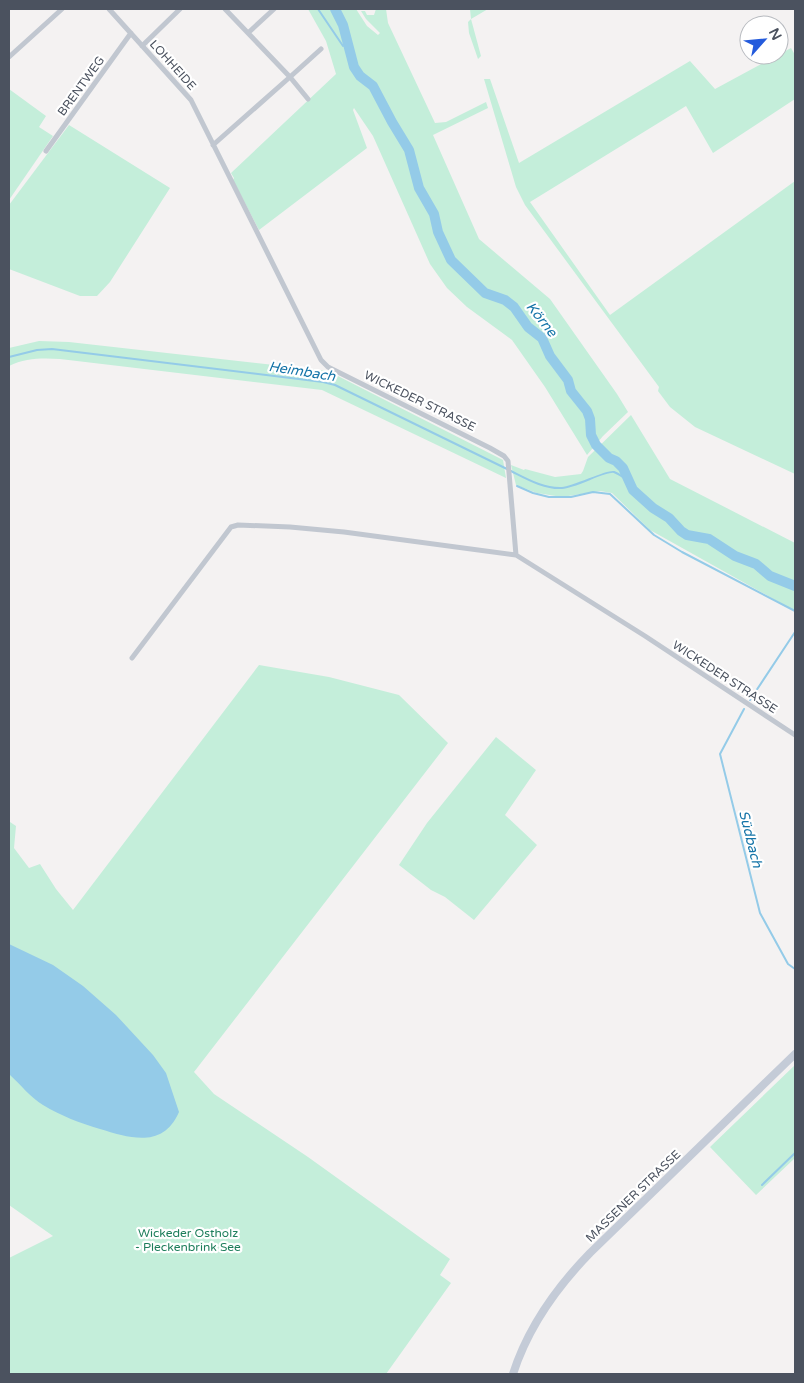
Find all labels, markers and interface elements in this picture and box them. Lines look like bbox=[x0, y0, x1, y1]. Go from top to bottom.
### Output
north arrow bbox=[739, 15, 789, 65]
text: N bbox=[765, 25, 785, 43]
street label: LOHHEIDE bbox=[147, 37, 199, 93]
street label: BRENTWEG bbox=[55, 53, 107, 119]
water label: Körne bbox=[523, 299, 561, 341]
water label: Heimbach bbox=[267, 358, 337, 385]
street label: WICKEDER STRASSE bbox=[362, 368, 478, 434]
street label: WICKEDER STRASSE bbox=[670, 638, 780, 716]
water label: Südbach bbox=[735, 809, 766, 870]
street label: MASSENER STRASSE bbox=[583, 1147, 683, 1245]
park label: Wickeder Ostholz - Pleckenbrink See bbox=[135, 1226, 241, 1254]

